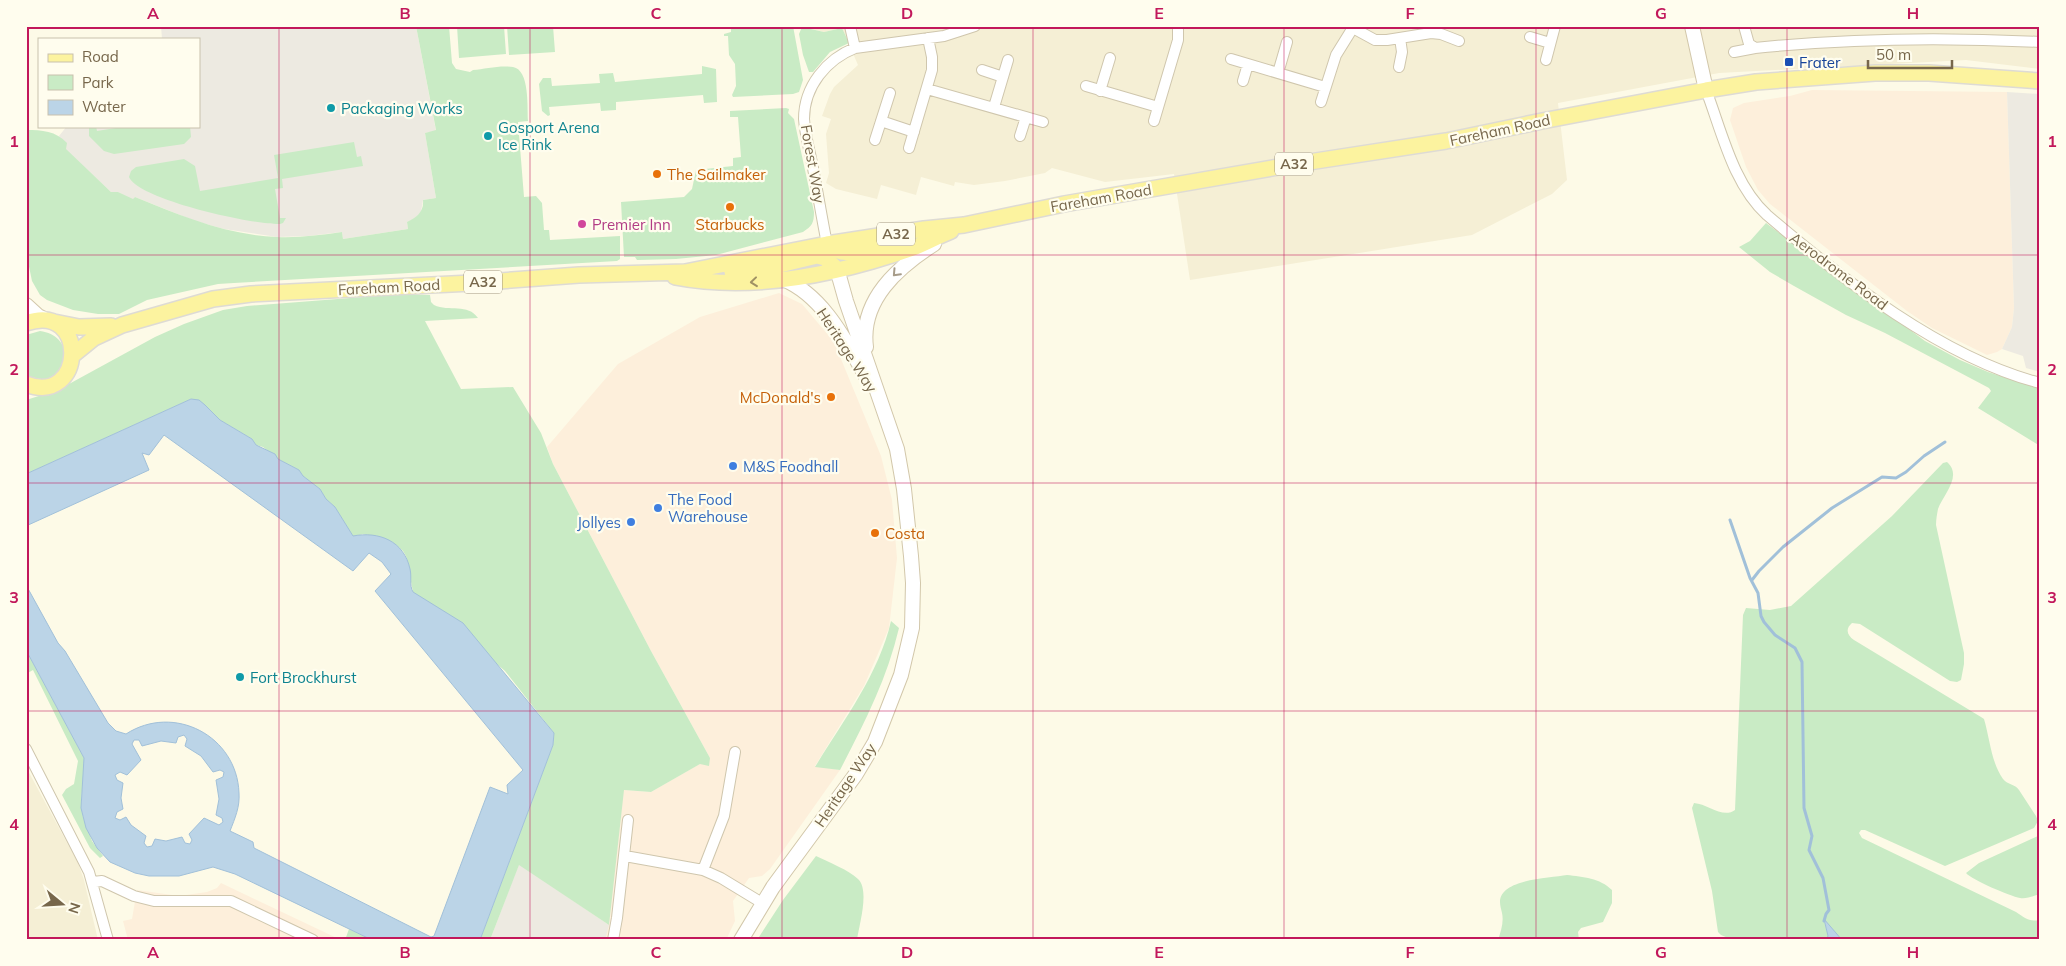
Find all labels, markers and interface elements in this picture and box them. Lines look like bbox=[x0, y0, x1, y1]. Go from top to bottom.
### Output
text: A bbox=[147, 3, 159, 23]
text: B bbox=[399, 3, 411, 23]
text: C bbox=[651, 3, 662, 23]
text: D bbox=[901, 3, 913, 23]
text: E bbox=[1154, 3, 1164, 23]
text: F bbox=[1405, 3, 1415, 23]
text: G bbox=[1655, 3, 1667, 23]
text: H bbox=[1907, 3, 1919, 23]
legend bbox=[38, 38, 200, 128]
scale bar bbox=[1868, 38, 1952, 70]
text: 50 m bbox=[1876, 45, 1911, 64]
text: Road bbox=[82, 47, 119, 66]
place label: Frater bbox=[1799, 53, 1841, 72]
marker: Frater bbox=[1783, 56, 1795, 68]
text: Park bbox=[82, 73, 114, 92]
text: Water bbox=[82, 97, 126, 116]
place label: Packaging Works bbox=[341, 99, 463, 118]
marker: Packaging Works bbox=[325, 102, 337, 114]
street label: Fareham Road bbox=[1448, 110, 1552, 150]
place label: Gosport Arena Ice Rink bbox=[498, 118, 600, 154]
street label: Forest Way bbox=[797, 123, 829, 205]
marker: Gosport Arena Ice Rink bbox=[482, 130, 494, 142]
text: 1 bbox=[9, 131, 19, 151]
text: 1 bbox=[2047, 131, 2057, 151]
road number: A32 bbox=[1275, 152, 1313, 175]
place label: The Sailmaker bbox=[667, 165, 766, 184]
marker: The Sailmaker bbox=[651, 168, 663, 180]
street label: Fareham Road bbox=[1049, 180, 1153, 216]
marker: Starbucks bbox=[724, 201, 736, 213]
place label: Premier Inn bbox=[592, 215, 671, 234]
place label: Starbucks bbox=[695, 215, 765, 234]
marker: Premier Inn bbox=[576, 218, 588, 230]
road number: A32 bbox=[877, 222, 915, 245]
street label: Aerodrome Road bbox=[1786, 228, 1892, 314]
one-way arrow bbox=[893, 268, 902, 277]
road number: A32 bbox=[464, 270, 502, 294]
street label: Fareham Road bbox=[337, 275, 441, 299]
one-way arrow bbox=[750, 276, 758, 287]
street label: Heritage Way bbox=[813, 304, 881, 396]
text: 2 bbox=[9, 359, 19, 379]
text: 2 bbox=[2047, 359, 2057, 379]
place label: McDonald's bbox=[740, 388, 821, 407]
marker: McDonald's bbox=[825, 391, 837, 403]
place label: M&S Foodhall bbox=[743, 457, 838, 476]
marker: M&S Foodhall bbox=[727, 460, 739, 472]
place label: The Food Warehouse bbox=[668, 490, 748, 526]
marker: The Food Warehouse bbox=[652, 502, 664, 514]
place label: Jollyes bbox=[577, 513, 621, 532]
marker: Jollyes bbox=[625, 516, 637, 528]
place label: Costa bbox=[885, 524, 925, 543]
marker: Costa bbox=[869, 527, 881, 539]
text: 3 bbox=[9, 587, 19, 607]
text: 3 bbox=[2047, 587, 2057, 607]
place label: Fort Brockhurst bbox=[250, 668, 356, 687]
marker: Fort Brockhurst bbox=[234, 671, 246, 683]
street label: Heritage Way bbox=[810, 740, 880, 830]
text: 4 bbox=[9, 814, 19, 834]
text: 4 bbox=[2047, 814, 2057, 834]
north arrow bbox=[38, 878, 88, 928]
text: N bbox=[64, 900, 85, 916]
text: A bbox=[147, 942, 159, 962]
text: B bbox=[399, 942, 411, 962]
text: C bbox=[651, 942, 662, 962]
text: D bbox=[901, 942, 913, 962]
text: E bbox=[1154, 942, 1164, 962]
text: F bbox=[1405, 942, 1415, 962]
text: G bbox=[1655, 942, 1667, 962]
text: H bbox=[1907, 942, 1919, 962]

